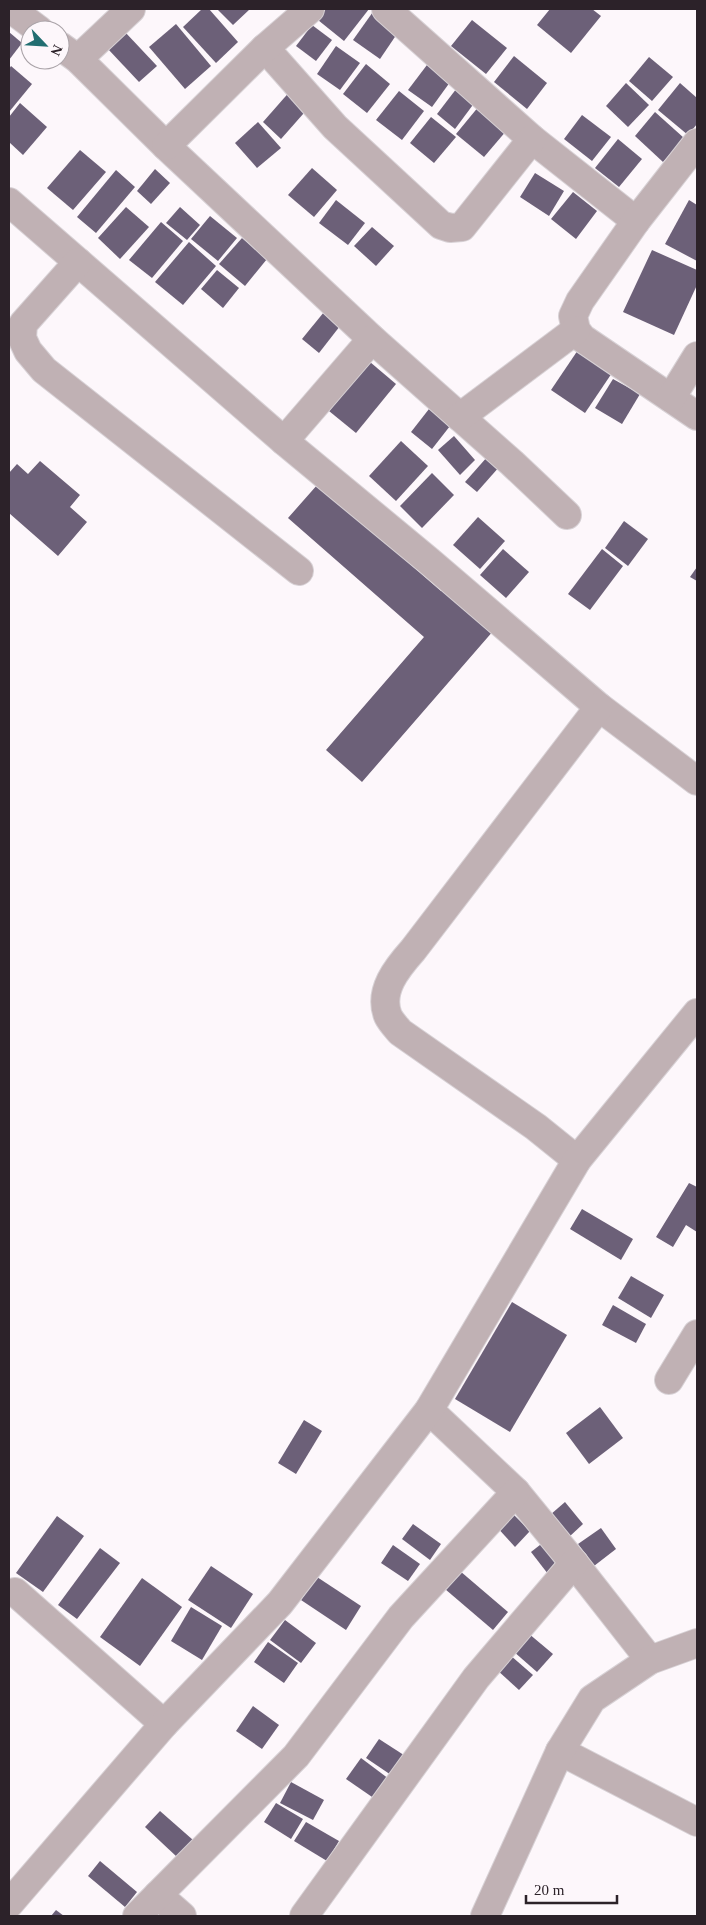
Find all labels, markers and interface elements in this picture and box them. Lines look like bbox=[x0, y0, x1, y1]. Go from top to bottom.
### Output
north arrow bbox=[20, 20, 70, 70]
text: N bbox=[47, 43, 65, 58]
scale bar bbox=[526, 1872, 617, 1904]
text: 20 m bbox=[534, 1882, 565, 1898]

